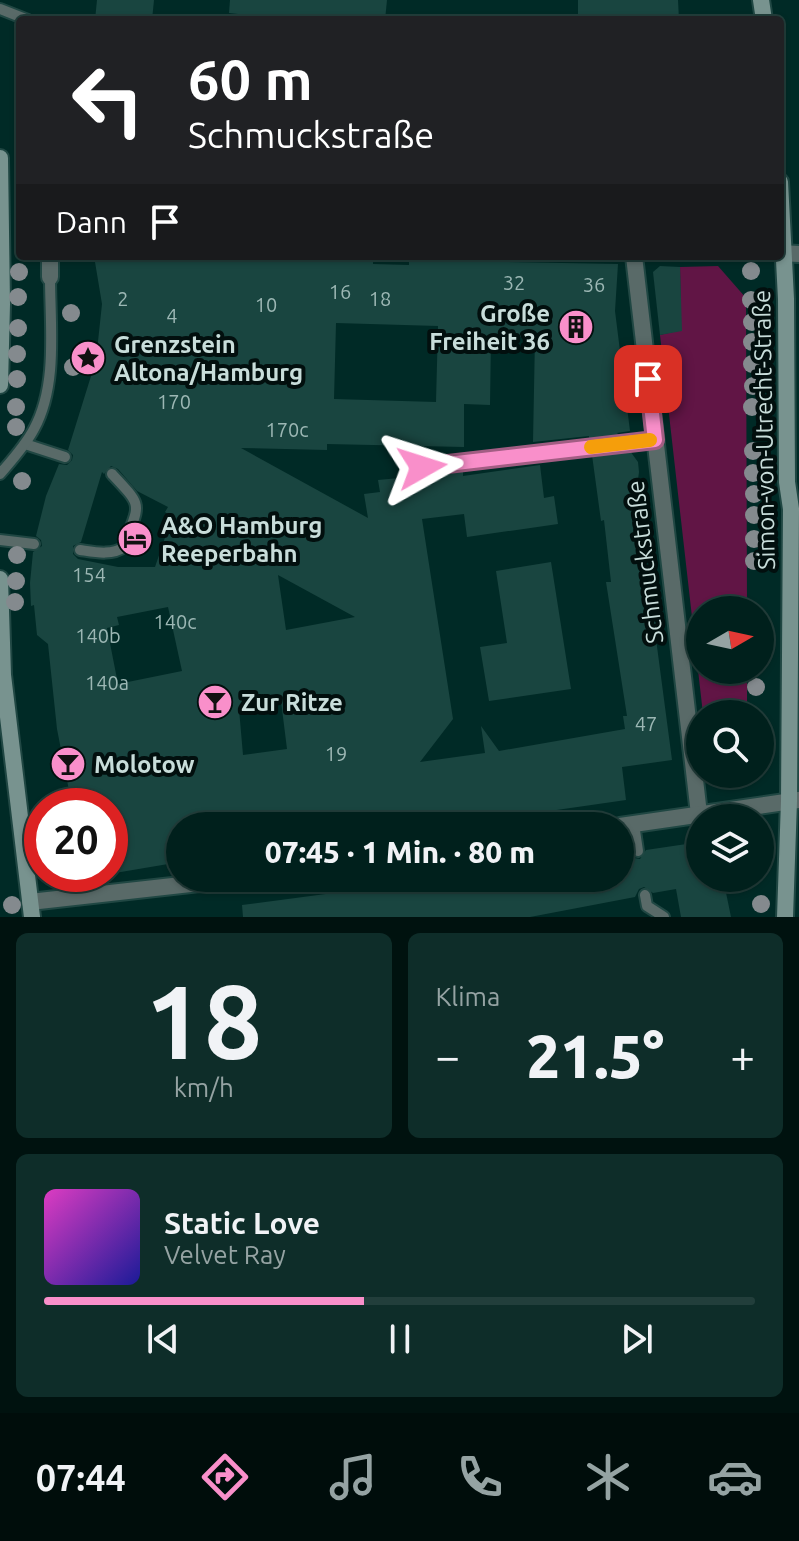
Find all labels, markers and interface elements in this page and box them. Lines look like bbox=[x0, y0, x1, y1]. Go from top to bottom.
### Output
icon: left bbox=[56, 48, 160, 152]
text: 60 m bbox=[188, 48, 313, 111]
text: Schmuckstraße bbox=[188, 114, 434, 155]
icon: arrive bbox=[143, 200, 187, 244]
text: Dann bbox=[56, 205, 127, 239]
house number: 32 bbox=[503, 271, 525, 294]
house number: 36 bbox=[583, 273, 605, 296]
house number: 16 bbox=[329, 280, 351, 303]
house number: 2 bbox=[117, 287, 129, 310]
house number: 18 bbox=[369, 287, 391, 310]
street label: Simon-von-Utrecht-Straße bbox=[748, 290, 780, 570]
house number: 10 bbox=[255, 293, 277, 316]
place label: Große Freiheit 36 bbox=[429, 300, 550, 355]
house number: 4 bbox=[166, 304, 178, 327]
building icon: Große Freiheit 36 bbox=[557, 308, 595, 346]
place label: Grenzstein Altona/Hamburg bbox=[114, 331, 303, 386]
place icon: Grenzstein Altona/Hamburg bbox=[69, 339, 107, 377]
pin bbox=[614, 345, 682, 413]
icon: arrive bbox=[626, 357, 670, 401]
house number: 170 bbox=[157, 390, 191, 413]
house number: 170c bbox=[265, 418, 309, 441]
position arrow bbox=[380, 425, 464, 509]
street label: Schmuckstraße bbox=[622, 479, 668, 645]
place label: A&O Hamburg Reeperbahn bbox=[161, 512, 322, 567]
hotel icon: A&O Hamburg Reeperbahn bbox=[116, 520, 154, 558]
house number: 154 bbox=[72, 563, 106, 586]
north arrow bbox=[686, 596, 774, 684]
map controls bbox=[686, 596, 774, 892]
house number: 140c bbox=[153, 610, 197, 633]
house number: 140b bbox=[75, 624, 121, 647]
house number: 140a bbox=[85, 671, 129, 694]
bar icon: Zur Ritze bbox=[196, 683, 234, 721]
place label: Zur Ritze bbox=[241, 689, 343, 716]
button: search bbox=[686, 700, 774, 788]
house number: 47 bbox=[635, 712, 657, 735]
house number: 19 bbox=[325, 742, 347, 765]
bar icon: Molotow bbox=[49, 745, 87, 783]
place label: Molotow bbox=[94, 751, 195, 778]
speed limit sign: 20 bbox=[24, 788, 128, 892]
button: layers bbox=[686, 804, 774, 892]
text: 07:45 · 1 Min. · 80 m bbox=[265, 835, 535, 869]
text: 18 bbox=[145, 962, 262, 1079]
text: Klima bbox=[436, 982, 500, 1011]
text: 21.5° bbox=[526, 1022, 664, 1089]
text: − bbox=[436, 1031, 460, 1080]
text: + bbox=[730, 1031, 755, 1080]
text: km/h bbox=[174, 1073, 234, 1102]
text: Static Love bbox=[164, 1206, 320, 1240]
text: Velvet Ray bbox=[164, 1240, 286, 1269]
icon: previous bbox=[141, 1317, 185, 1361]
icon: pause bbox=[378, 1317, 422, 1361]
icon: next bbox=[615, 1317, 659, 1361]
icon: directions bbox=[197, 1449, 253, 1505]
icon: music bbox=[325, 1449, 381, 1505]
icon: phone bbox=[452, 1449, 508, 1505]
icon: climate bbox=[580, 1449, 636, 1505]
icon: car bbox=[707, 1449, 763, 1505]
text: 07:44 bbox=[36, 1457, 126, 1498]

